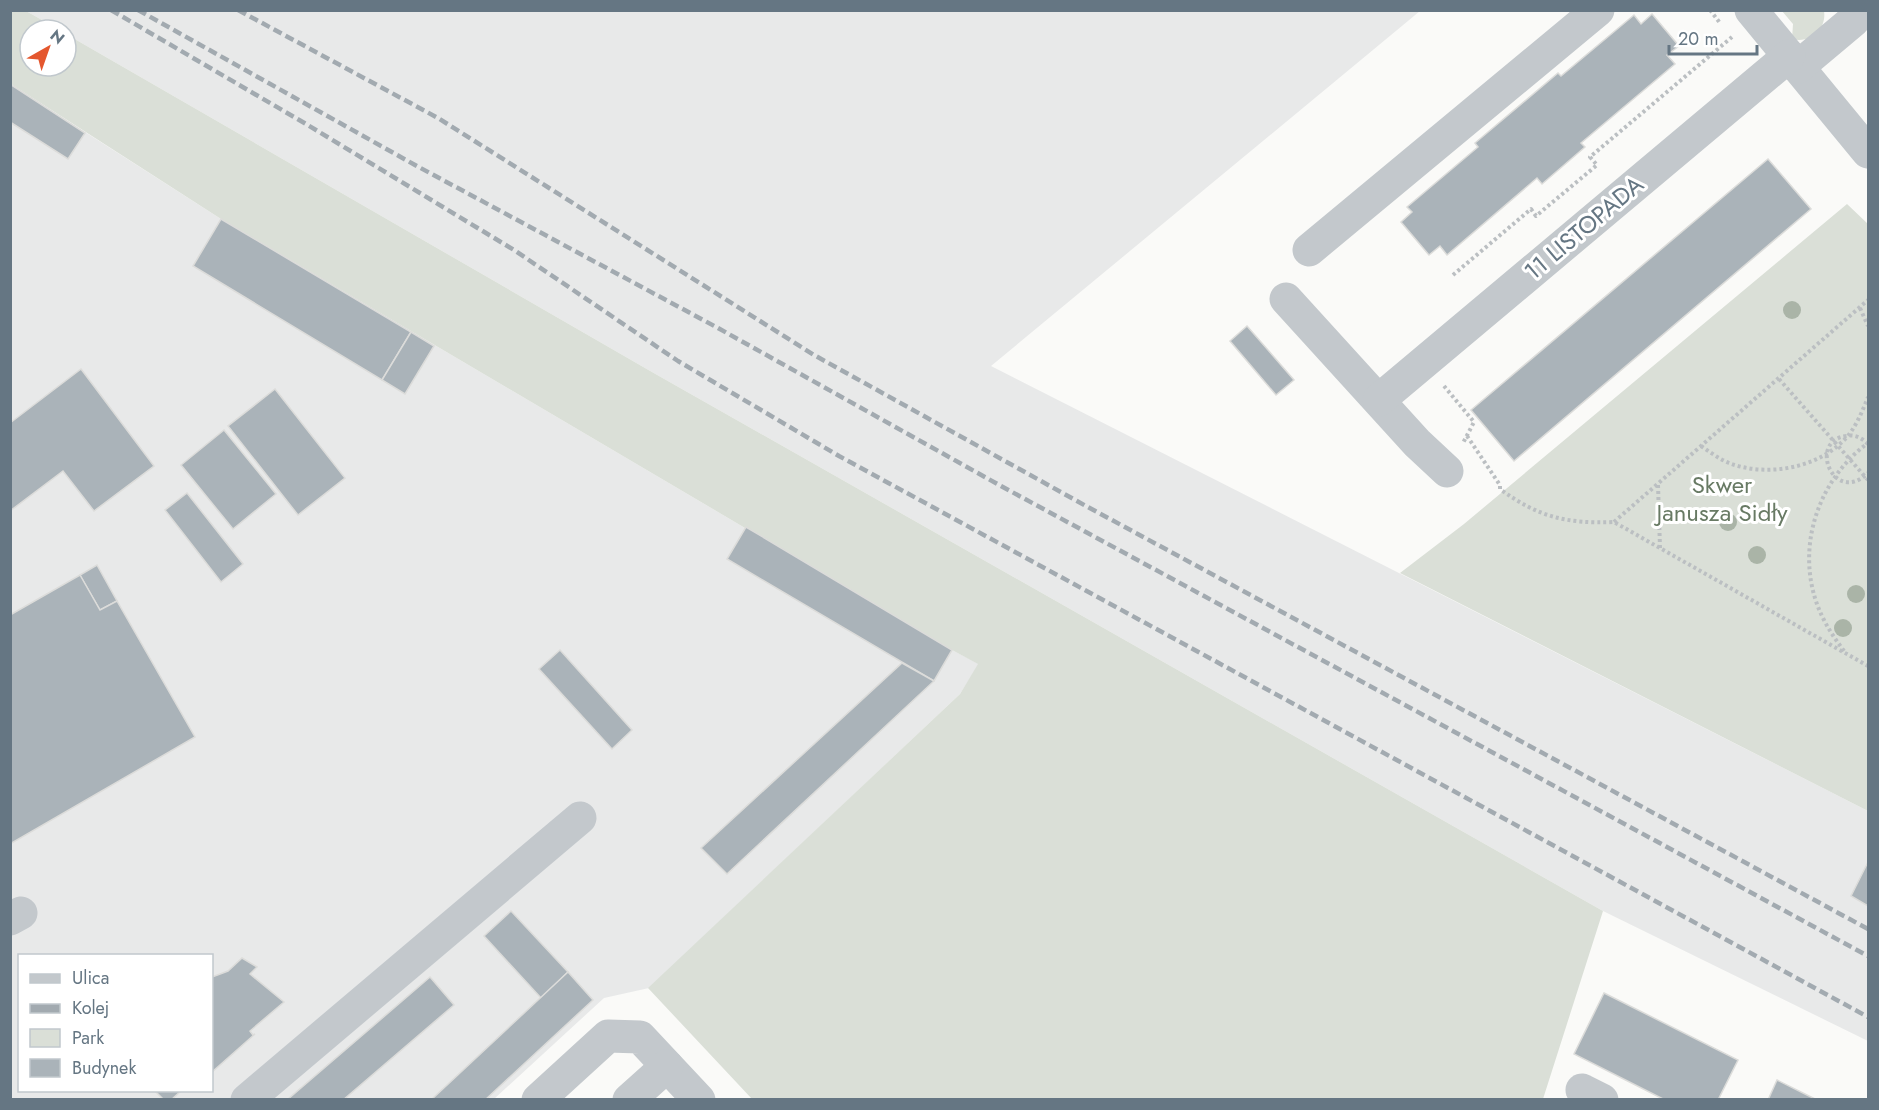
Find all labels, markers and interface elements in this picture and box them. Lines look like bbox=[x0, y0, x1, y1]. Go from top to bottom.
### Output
north arrow bbox=[18, 18, 78, 78]
scale bar bbox=[1669, 18, 1758, 56]
text: N bbox=[45, 24, 70, 50]
text: 20 m bbox=[1678, 26, 1718, 52]
street label: 11 LISTOPADA bbox=[1516, 167, 1651, 288]
park label: Skwer Janusza Sidły bbox=[1653, 467, 1788, 530]
legend bbox=[18, 954, 213, 1092]
text: Ulica bbox=[72, 965, 109, 991]
text: Kolej bbox=[72, 995, 109, 1021]
text: Park bbox=[72, 1025, 104, 1051]
text: Budynek bbox=[72, 1055, 136, 1081]

